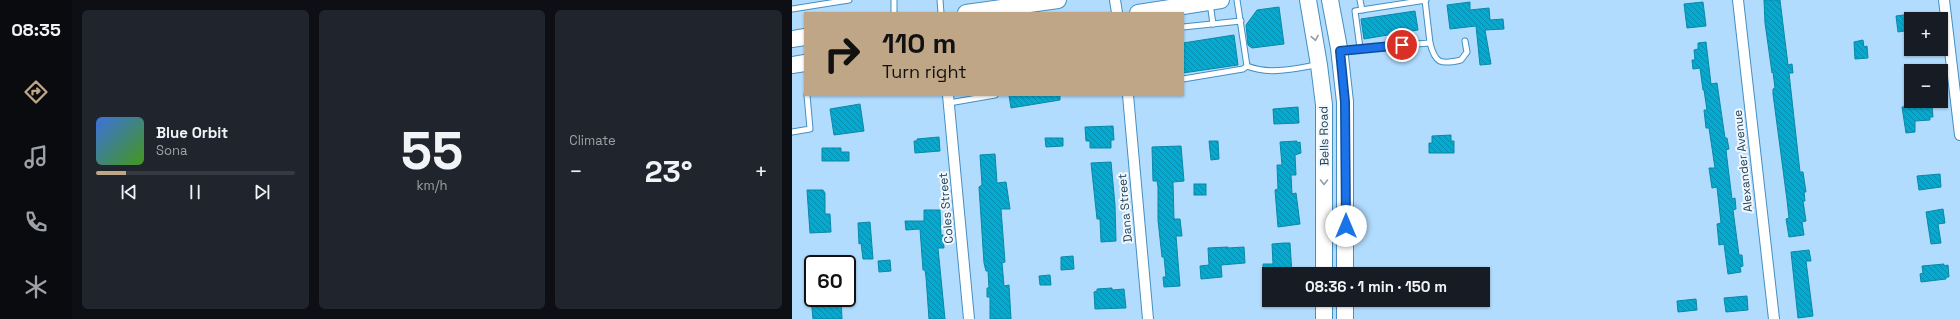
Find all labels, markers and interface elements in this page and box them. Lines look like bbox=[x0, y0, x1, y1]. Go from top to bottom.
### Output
map controls bbox=[1904, 12, 1948, 108]
button: + bbox=[1904, 12, 1948, 56]
text: 08:35 bbox=[11, 18, 61, 41]
text: 110 m bbox=[882, 25, 956, 61]
icon: right bbox=[816, 28, 868, 80]
pin bbox=[1385, 28, 1419, 62]
icon: arrive bbox=[1391, 34, 1413, 56]
one-way arrow bbox=[1310, 35, 1319, 41]
text: Turn right bbox=[882, 60, 966, 83]
button: − bbox=[1904, 64, 1948, 108]
icon: directions bbox=[22, 78, 50, 106]
street label: Bells Road bbox=[1315, 106, 1333, 166]
street label: Alexander Avenue bbox=[1730, 109, 1756, 213]
text: 55 bbox=[401, 118, 463, 184]
text: Blue Orbit bbox=[156, 123, 228, 142]
text: Climate bbox=[569, 132, 616, 149]
text: Sona bbox=[156, 142, 187, 159]
icon: music bbox=[22, 143, 50, 171]
text: 23° bbox=[645, 152, 693, 191]
text: − bbox=[569, 157, 583, 185]
text: + bbox=[754, 157, 768, 185]
street label: Coles Street bbox=[935, 172, 957, 244]
street label: Dana Street bbox=[1114, 173, 1136, 243]
text: km/h bbox=[417, 177, 447, 194]
one-way arrow bbox=[1320, 179, 1328, 185]
icon: previous bbox=[118, 181, 140, 203]
icon: pause bbox=[184, 181, 206, 203]
icon: next bbox=[251, 181, 273, 203]
position arrow bbox=[1325, 205, 1367, 247]
icon: phone bbox=[22, 208, 50, 236]
speed limit sign: 60 bbox=[804, 255, 856, 307]
icon: climate bbox=[22, 273, 50, 301]
text: 08:36 · 1 min · 150 m bbox=[1305, 277, 1447, 296]

